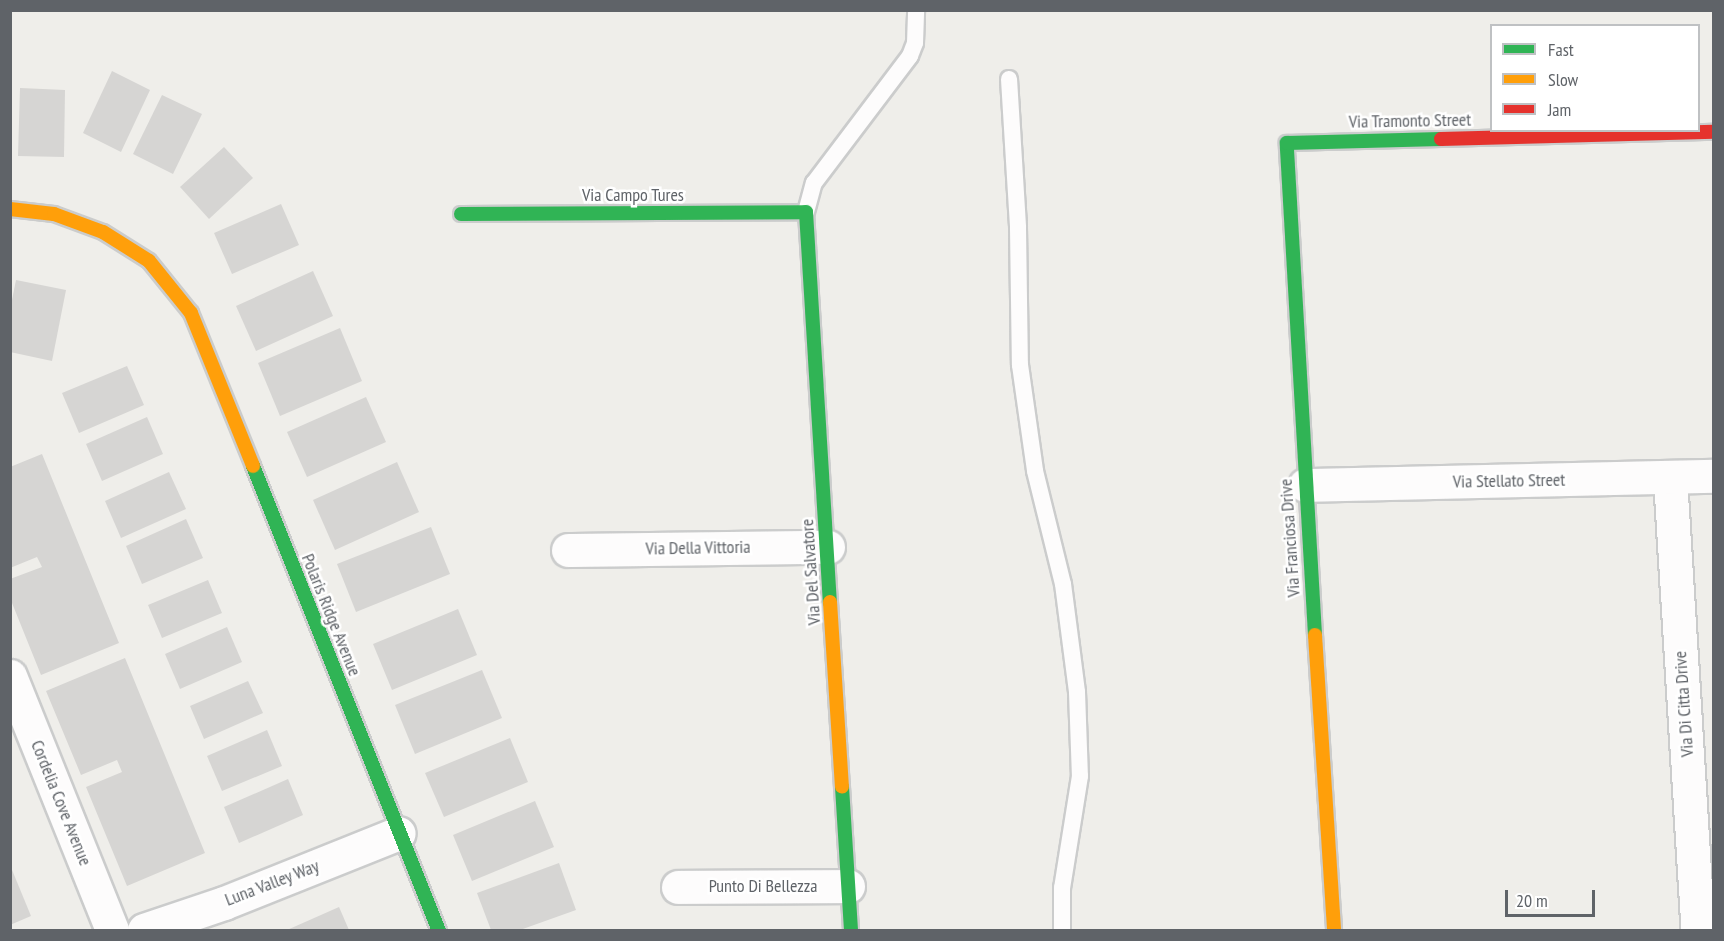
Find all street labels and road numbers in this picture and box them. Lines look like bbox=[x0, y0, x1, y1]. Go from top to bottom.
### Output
street label: Via Tramonto Street bbox=[1348, 109, 1472, 133]
street label: Via Campo Tures bbox=[582, 184, 684, 206]
street label: Via Stellato Street bbox=[1453, 469, 1565, 493]
street label: Via Franciosa Drive bbox=[1275, 478, 1305, 598]
street label: Via Del Salvatore bbox=[797, 518, 825, 626]
street label: Via Della Vittoria bbox=[645, 536, 751, 560]
street label: Polaris Ridge Avenue bbox=[297, 551, 365, 679]
street label: Via Di Citta Drive bbox=[1670, 650, 1698, 758]
street label: Cordelia Cove Avenue bbox=[26, 737, 96, 869]
street label: Luna Valley Way bbox=[221, 855, 323, 911]
street label: Punto Di Bellezza bbox=[709, 875, 817, 897]

